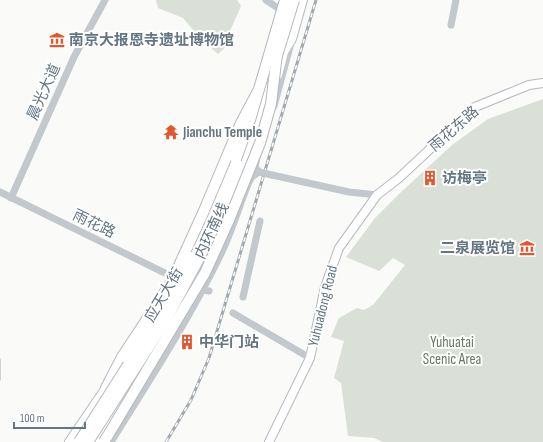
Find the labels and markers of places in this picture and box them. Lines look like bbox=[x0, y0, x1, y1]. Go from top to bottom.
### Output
museum icon: 南京大报恩寺遗址博物馆 bbox=[48, 31, 66, 49]
place label: 南京大报恩寺遗址博物馆 bbox=[69, 31, 234, 50]
temple icon: Jianchu Temple bbox=[162, 123, 180, 141]
place label: Jianchu Temple bbox=[182, 123, 262, 142]
building icon: 访梅亭 bbox=[421, 169, 439, 187]
place label: 访梅亭 bbox=[442, 169, 487, 188]
place label: 二泉展览馆 bbox=[440, 239, 515, 258]
museum icon: 二泉展览馆 bbox=[518, 239, 536, 257]
building icon: 中华门站 bbox=[178, 333, 196, 351]
place label: 中华门站 bbox=[199, 333, 259, 352]

